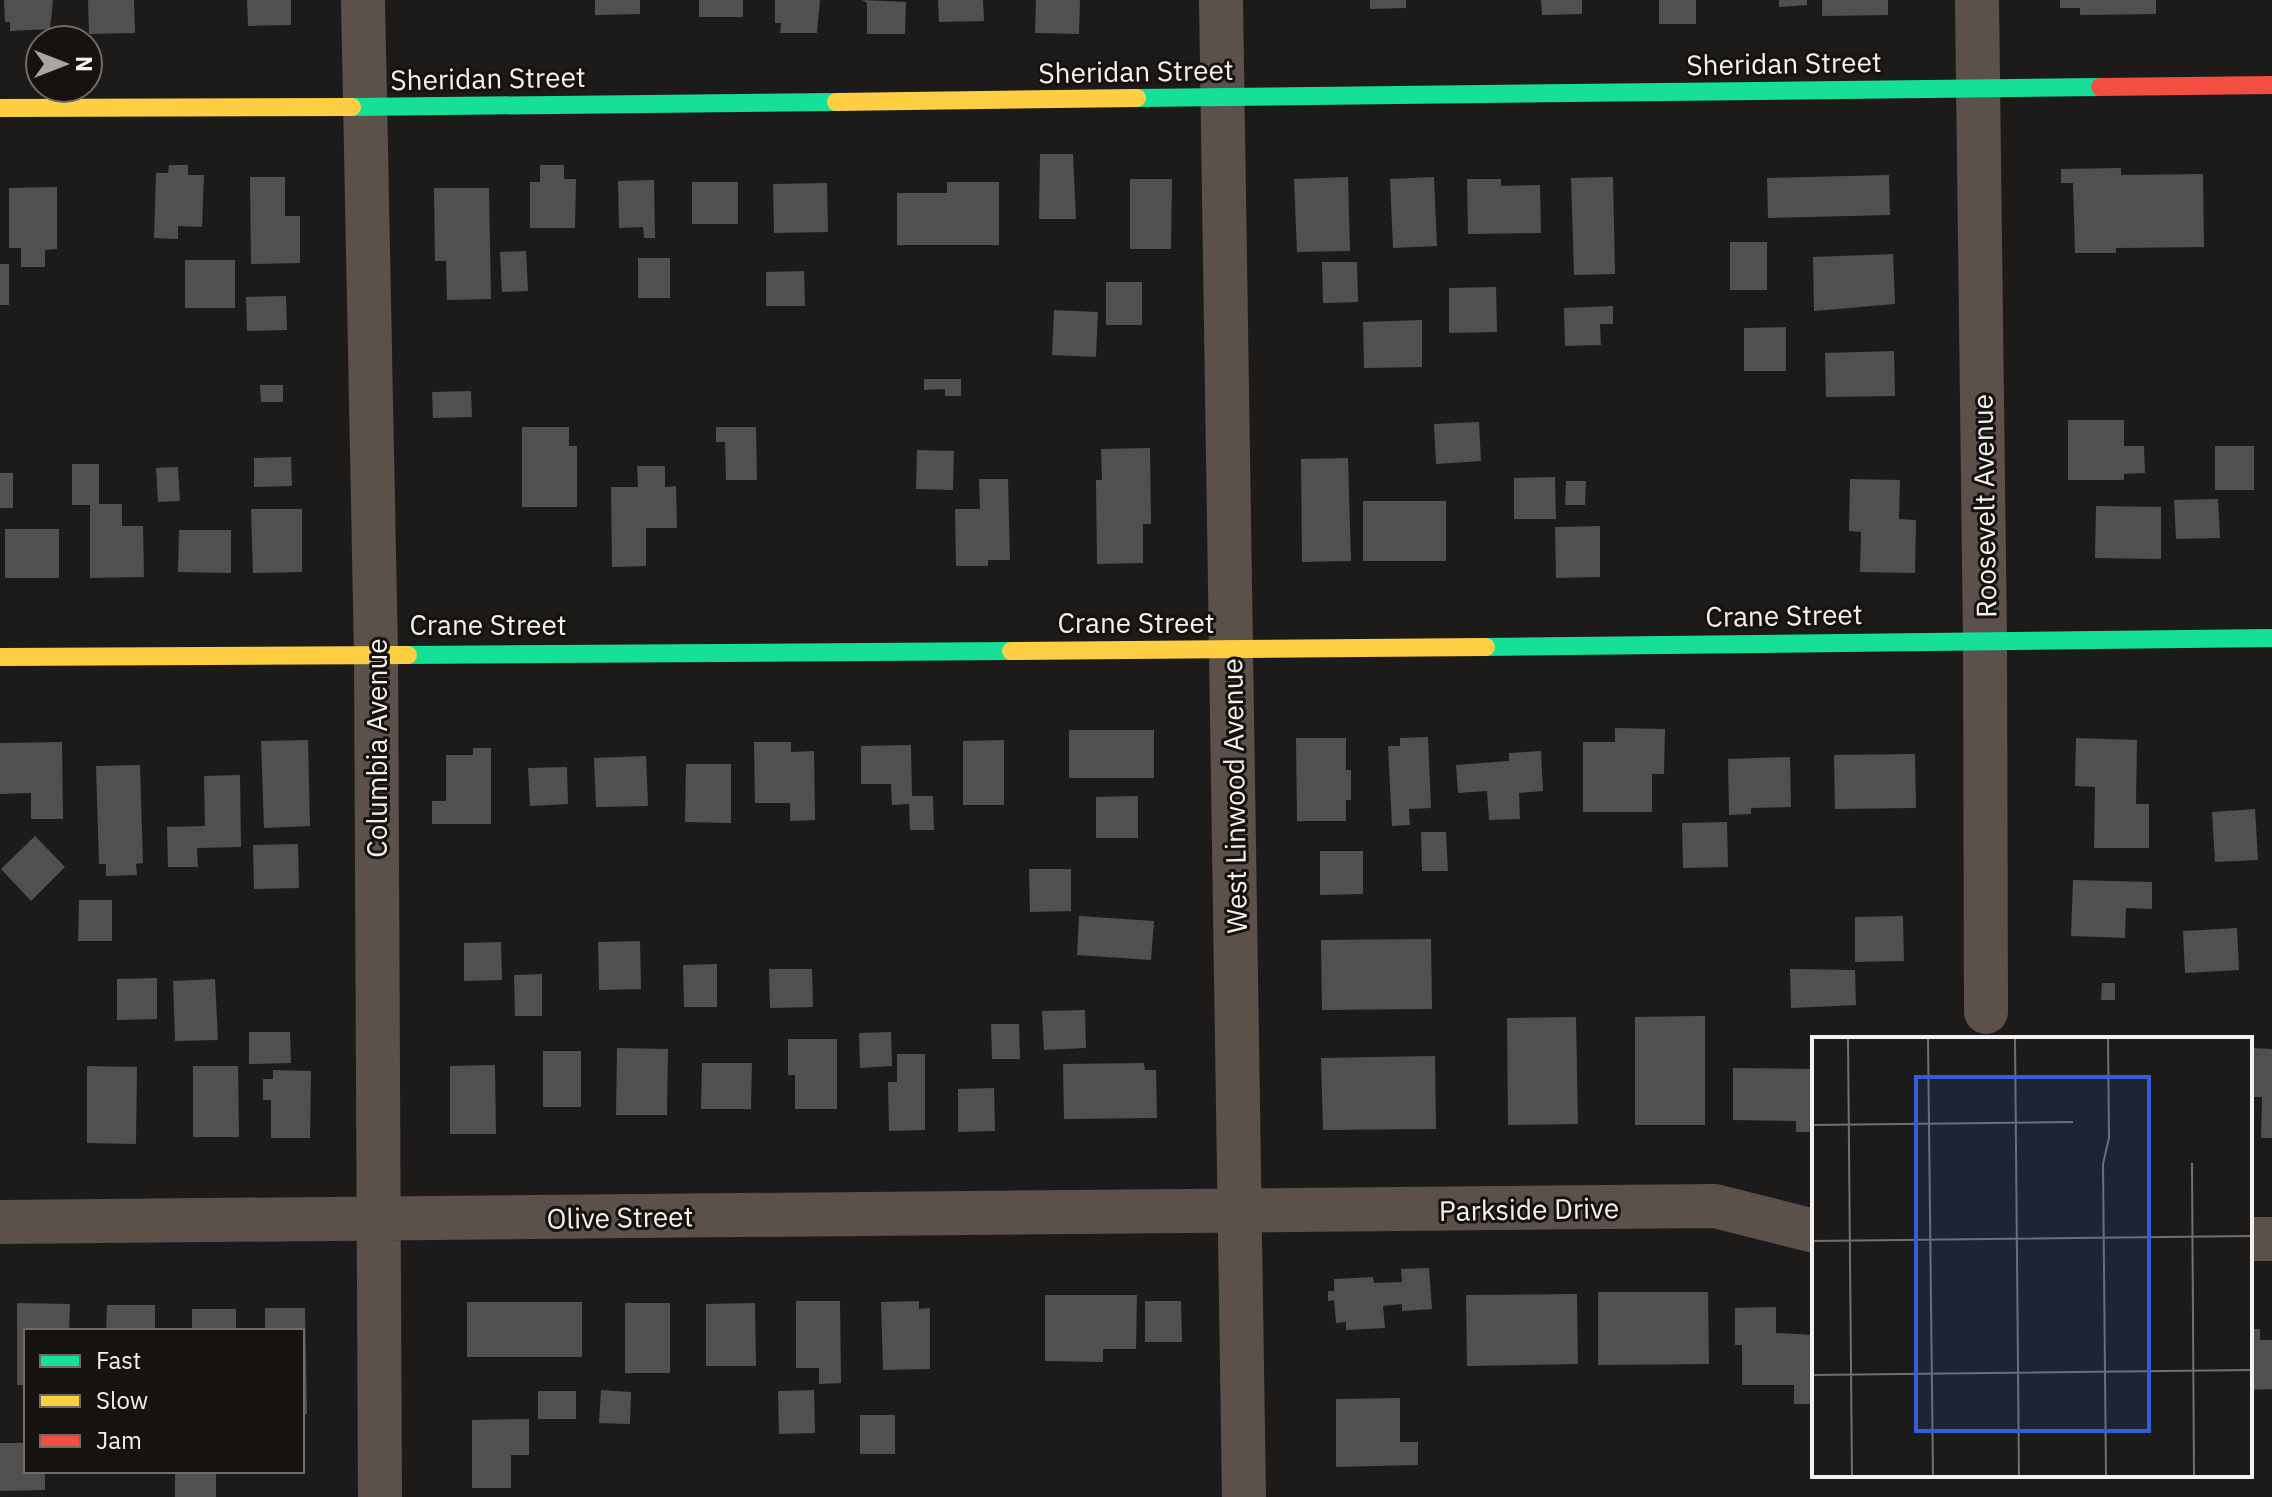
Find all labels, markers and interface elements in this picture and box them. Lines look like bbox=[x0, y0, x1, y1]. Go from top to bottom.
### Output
north arrow bbox=[24, 24, 104, 104]
street label: Sheridan Street bbox=[1686, 43, 1882, 83]
street label: Sheridan Street bbox=[1038, 51, 1234, 91]
text: N bbox=[70, 56, 99, 72]
street label: Sheridan Street bbox=[390, 58, 586, 98]
street label: Roosevelt Avenue bbox=[1964, 394, 2004, 618]
street label: Crane Street bbox=[1705, 595, 1863, 635]
street label: Crane Street bbox=[1057, 604, 1215, 641]
street label: Crane Street bbox=[409, 606, 567, 643]
street label: Columbia Avenue bbox=[358, 638, 395, 858]
street label: West Linwood Avenue bbox=[1213, 658, 1255, 934]
inset map bbox=[1812, 1037, 2252, 1477]
street label: Parkside Drive bbox=[1439, 1189, 1619, 1229]
street label: Olive Street bbox=[546, 1197, 694, 1237]
legend bbox=[24, 1329, 304, 1473]
text: Fast bbox=[96, 1344, 141, 1376]
text: Slow bbox=[96, 1384, 148, 1416]
text: Jam bbox=[96, 1424, 142, 1456]

